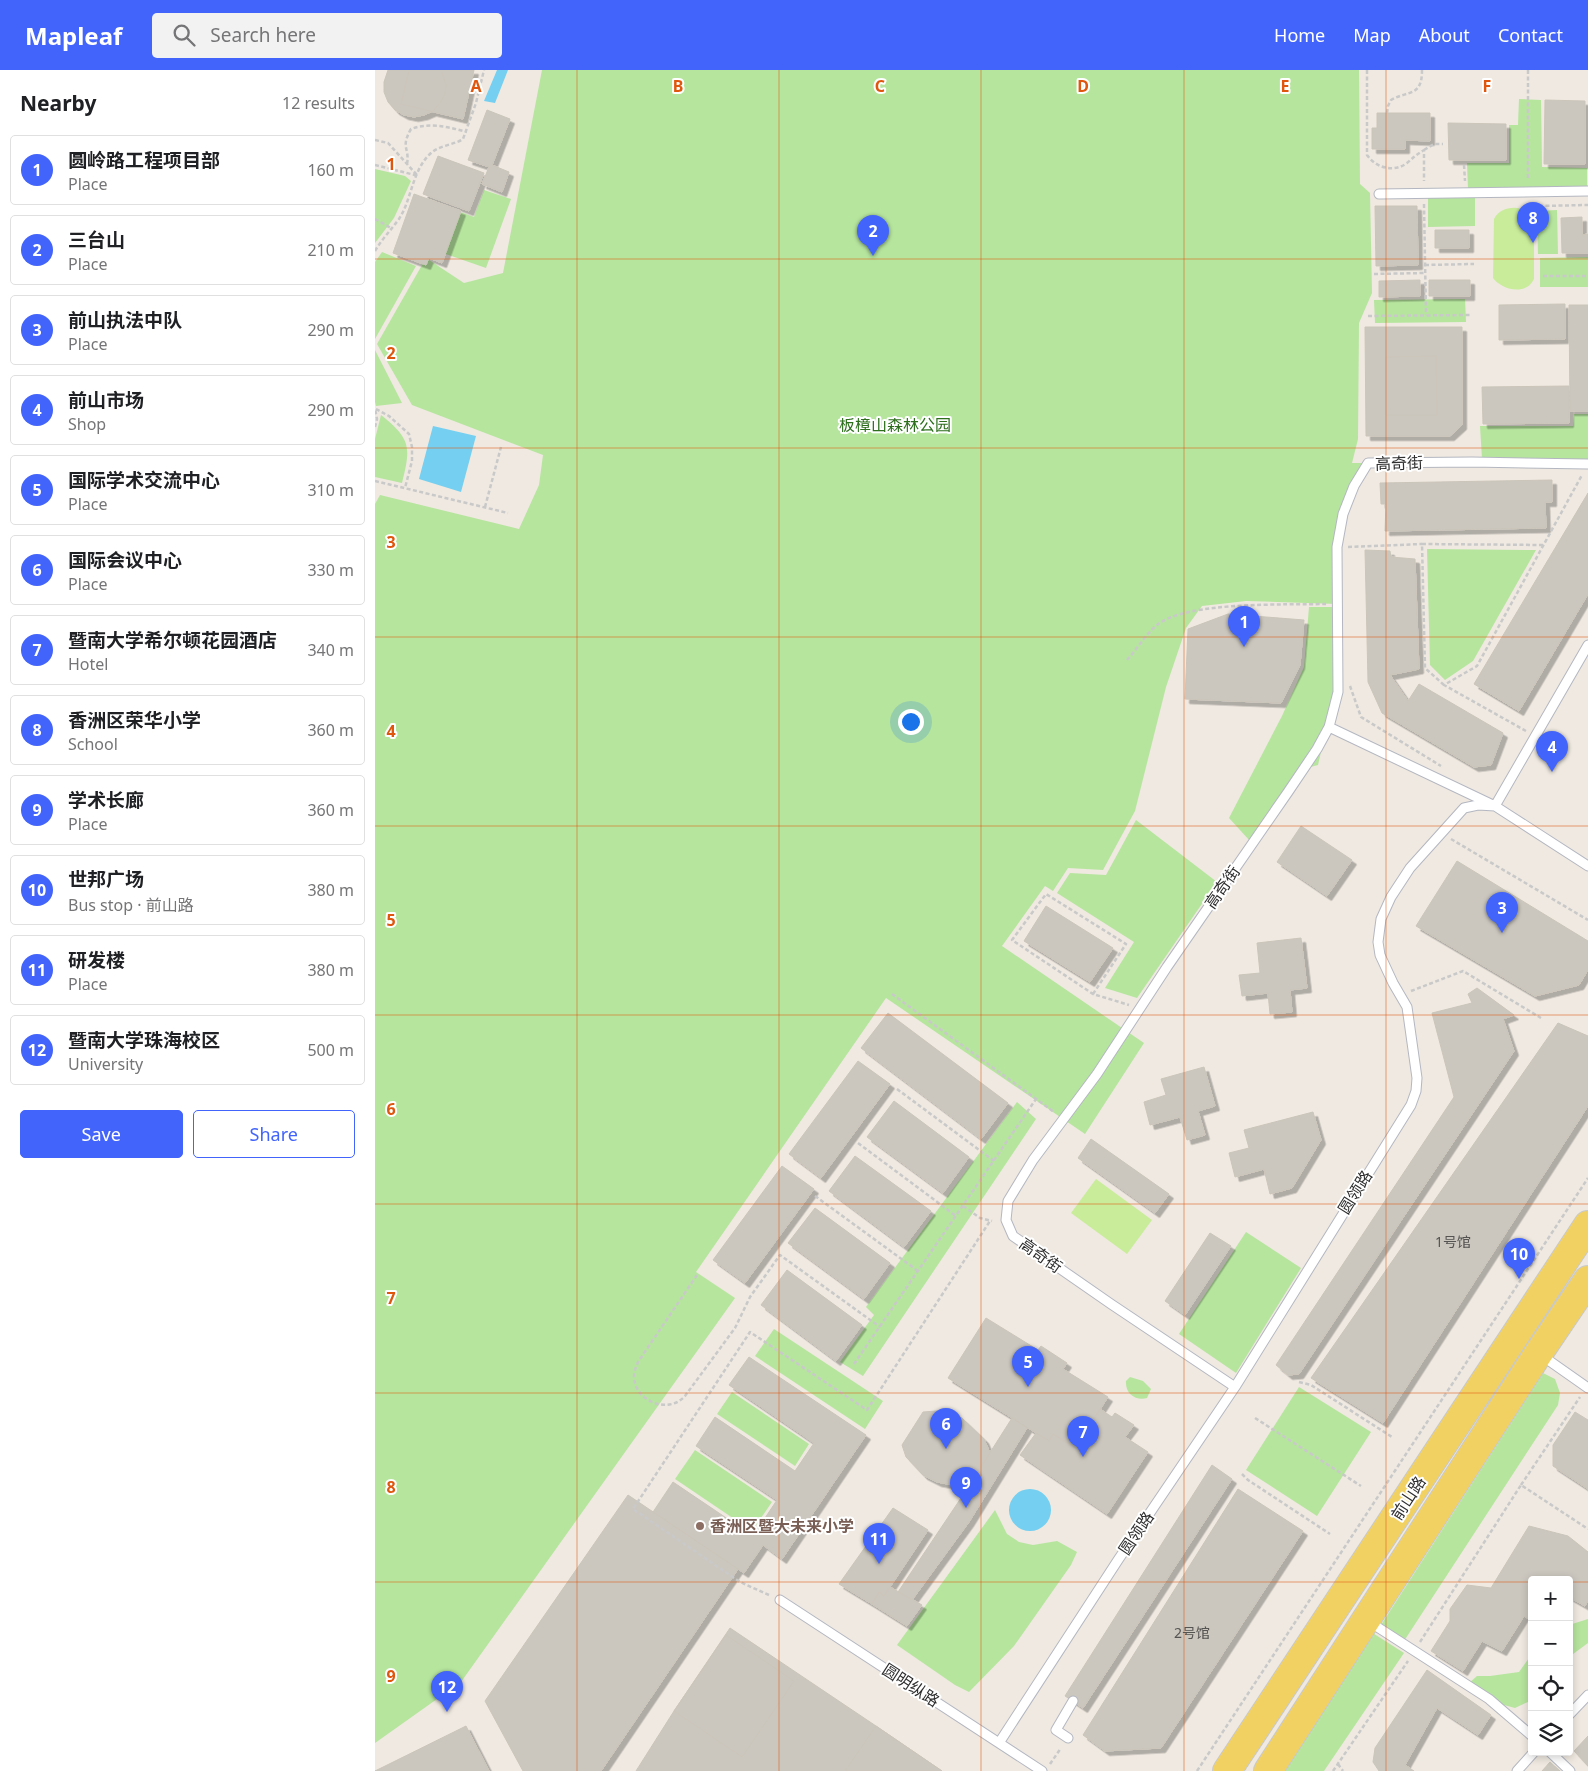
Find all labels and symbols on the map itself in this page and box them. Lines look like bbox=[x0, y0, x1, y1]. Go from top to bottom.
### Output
text: A bbox=[470, 75, 482, 97]
text: B bbox=[673, 75, 683, 97]
text: C bbox=[875, 75, 885, 97]
text: D bbox=[1077, 75, 1089, 97]
text: E bbox=[1281, 75, 1290, 97]
text: F bbox=[1483, 75, 1491, 97]
text: 1 bbox=[386, 153, 396, 175]
pin: 8 bbox=[1517, 202, 1549, 243]
pin: 2 bbox=[857, 215, 889, 256]
text: 2 bbox=[386, 342, 396, 364]
park label: 板樟山森林公园 bbox=[839, 414, 951, 436]
street label: 高奇街 bbox=[1375, 451, 1423, 475]
text: 3 bbox=[386, 531, 396, 553]
pin: 1 bbox=[1228, 606, 1260, 647]
your location bbox=[898, 709, 924, 735]
text: 4 bbox=[386, 720, 396, 742]
pin: 4 bbox=[1536, 731, 1568, 772]
street label: 高奇街 bbox=[1199, 861, 1245, 913]
pin: 3 bbox=[1486, 892, 1518, 933]
text: 5 bbox=[386, 909, 396, 931]
text: 6 bbox=[386, 1098, 396, 1120]
street label: 圆领路 bbox=[1333, 1166, 1377, 1218]
street label: 高奇街 bbox=[1015, 1232, 1067, 1278]
house number: 1号馆 bbox=[1435, 1232, 1471, 1251]
pin: 10 bbox=[1503, 1238, 1535, 1279]
text: 7 bbox=[386, 1287, 396, 1309]
pin: 5 bbox=[1012, 1346, 1044, 1387]
pin: 6 bbox=[930, 1408, 962, 1449]
pin: 7 bbox=[1067, 1416, 1099, 1457]
pin: 9 bbox=[950, 1467, 982, 1508]
street label: 前山路 bbox=[1386, 1472, 1430, 1524]
text: 8 bbox=[386, 1476, 396, 1498]
street label: 圆领路 bbox=[1113, 1507, 1159, 1559]
place label: 香洲区暨大未来小学 bbox=[710, 1515, 854, 1537]
marker: 香洲区暨大未来小学 bbox=[694, 1520, 706, 1532]
pin: 11 bbox=[863, 1523, 895, 1564]
house number: 2号馆 bbox=[1174, 1623, 1210, 1642]
street label: 圆明纵路 bbox=[878, 1658, 944, 1712]
text: 9 bbox=[386, 1665, 396, 1687]
pin: 12 bbox=[431, 1671, 463, 1712]

